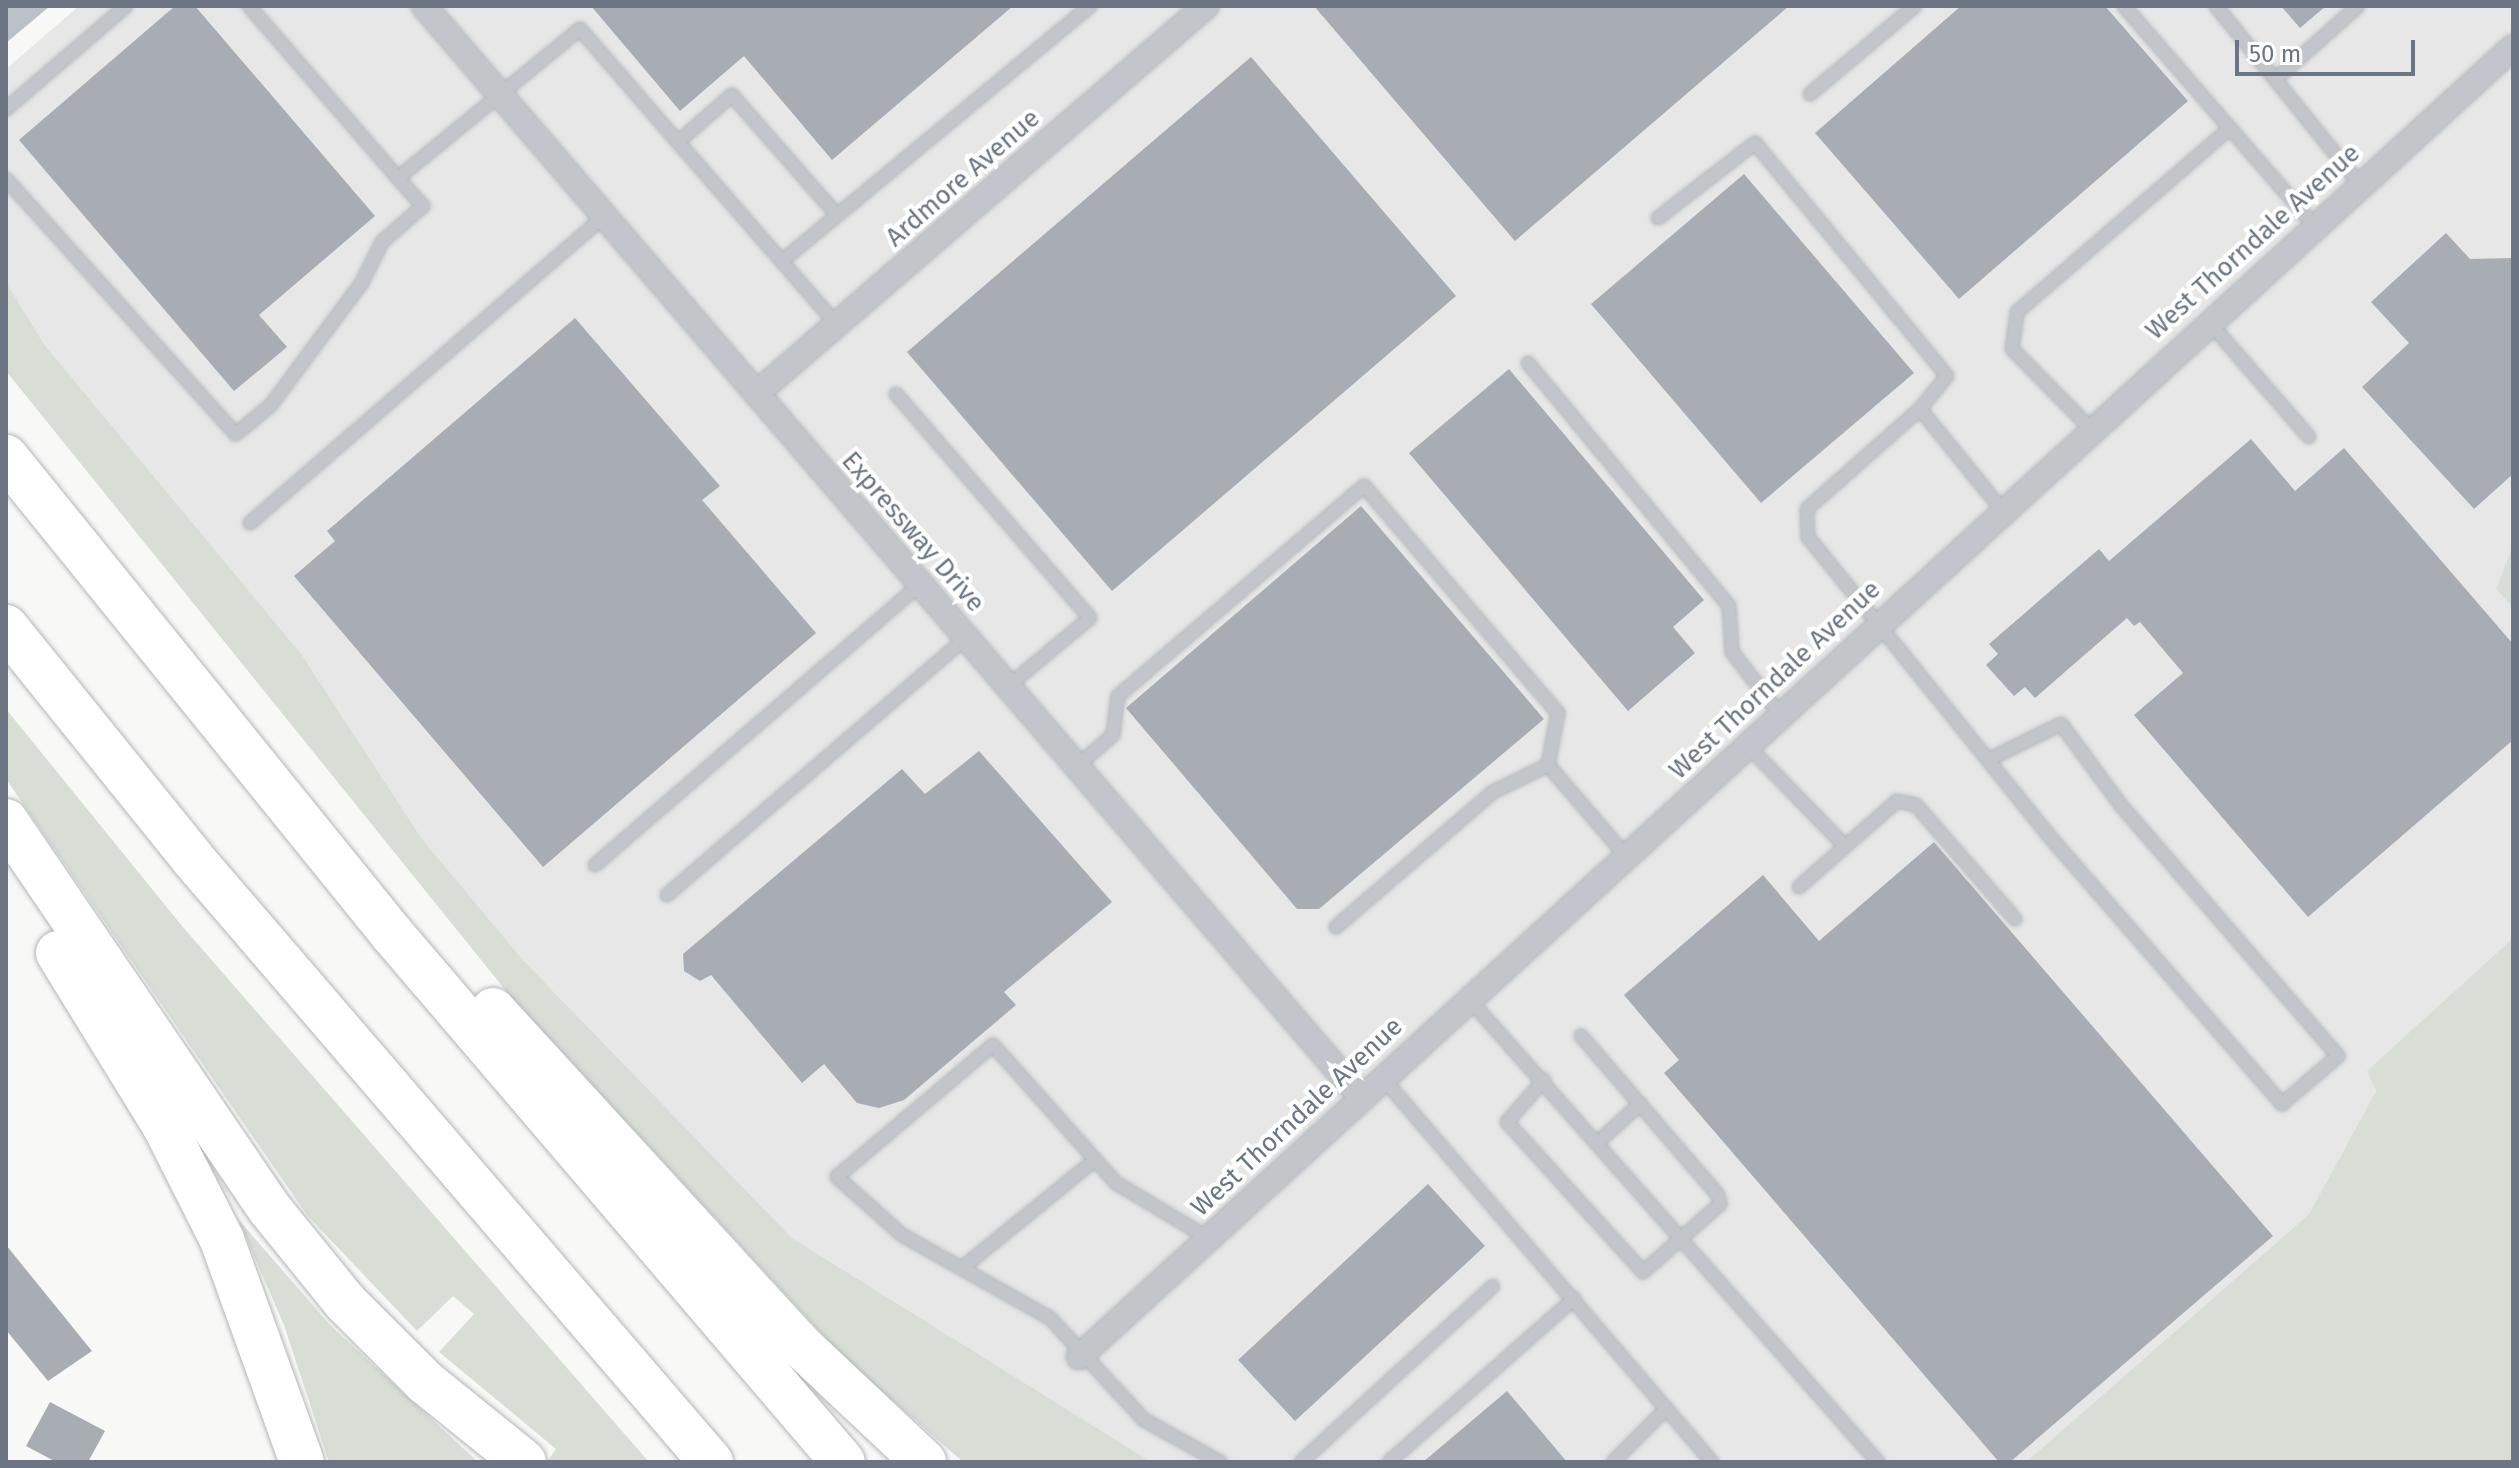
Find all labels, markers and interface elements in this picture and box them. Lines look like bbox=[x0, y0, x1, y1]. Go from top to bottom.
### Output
scale bar bbox=[2239, 24, 2419, 74]
text: 50 m bbox=[2249, 40, 2301, 68]
street label: Ardmore Avenue bbox=[880, 103, 1046, 253]
street label: West Thorndale Avenue bbox=[2140, 138, 2366, 346]
street label: Expressway Drive bbox=[835, 446, 991, 618]
street label: West Thorndale Avenue bbox=[1663, 574, 1887, 786]
street label: West Thorndale Avenue bbox=[1185, 1011, 1409, 1223]

